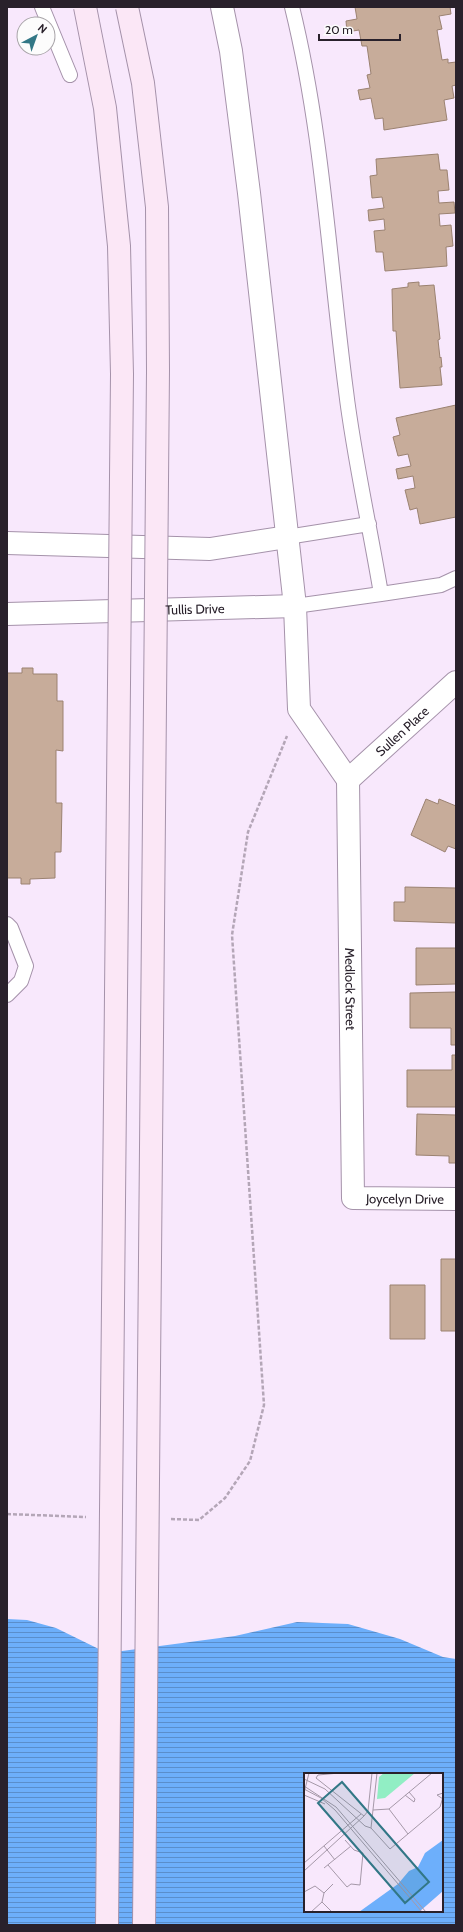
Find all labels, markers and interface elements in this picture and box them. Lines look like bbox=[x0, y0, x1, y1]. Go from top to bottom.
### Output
north arrow bbox=[16, 16, 56, 56]
scale bar bbox=[319, 16, 400, 42]
text: N bbox=[35, 21, 50, 36]
text: 20 m bbox=[325, 22, 353, 37]
street label: Tullis Drive bbox=[165, 600, 225, 618]
street label: Sullen Place bbox=[372, 702, 432, 759]
street label: Medlock Street bbox=[342, 948, 359, 1031]
street label: Joycelyn Drive bbox=[365, 1190, 444, 1207]
inset map bbox=[304, 1773, 443, 1912]

